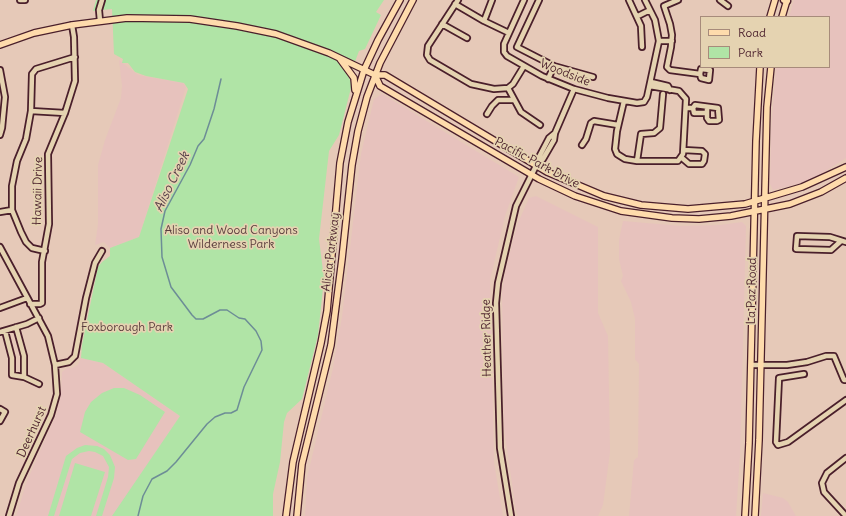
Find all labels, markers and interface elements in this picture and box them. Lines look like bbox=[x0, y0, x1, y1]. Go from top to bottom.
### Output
legend bbox=[700, 16, 830, 68]
text: Road bbox=[738, 25, 766, 40]
text: Park bbox=[738, 45, 763, 60]
street label: Woodside bbox=[538, 56, 592, 90]
street label: Pacific Park Drive bbox=[492, 135, 582, 191]
water label: Aliso Creek bbox=[151, 150, 193, 214]
street label: Hawaii Drive bbox=[30, 157, 46, 225]
street label: Alicia Parkway bbox=[319, 212, 343, 292]
park label: Aliso and Wood Canyons Wilderness Park bbox=[164, 224, 298, 252]
street label: La Paz Road bbox=[744, 258, 760, 324]
street label: Heather Ridge bbox=[479, 299, 495, 377]
park label: Foxborough Park bbox=[81, 321, 173, 335]
street label: Deerhurst bbox=[14, 404, 50, 460]

